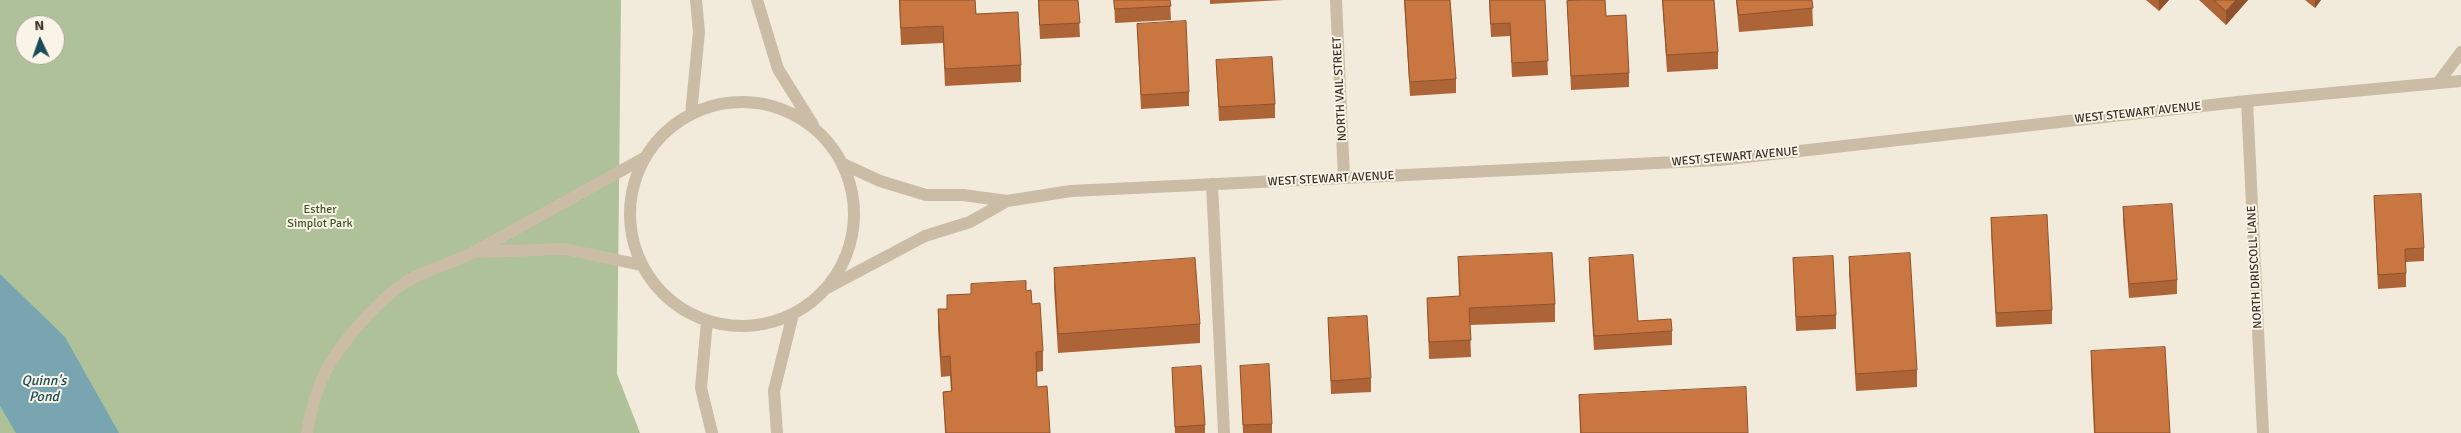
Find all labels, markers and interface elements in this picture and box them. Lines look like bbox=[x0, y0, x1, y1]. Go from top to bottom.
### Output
north arrow bbox=[15, 15, 65, 65]
text: N bbox=[34, 17, 45, 34]
street label: NORTH VAIL STREET bbox=[1330, 36, 1350, 142]
street label: WEST STEWART AVENUE bbox=[2074, 99, 2202, 127]
street label: WEST STEWART AVENUE bbox=[1671, 144, 1799, 170]
street label: WEST STEWART AVENUE bbox=[1267, 168, 1395, 190]
park label: Esther Simplot Park bbox=[287, 203, 353, 231]
street label: NORTH DRISCOLL LANE bbox=[2245, 205, 2265, 329]
water label: Quinn's Pond bbox=[22, 373, 66, 406]

